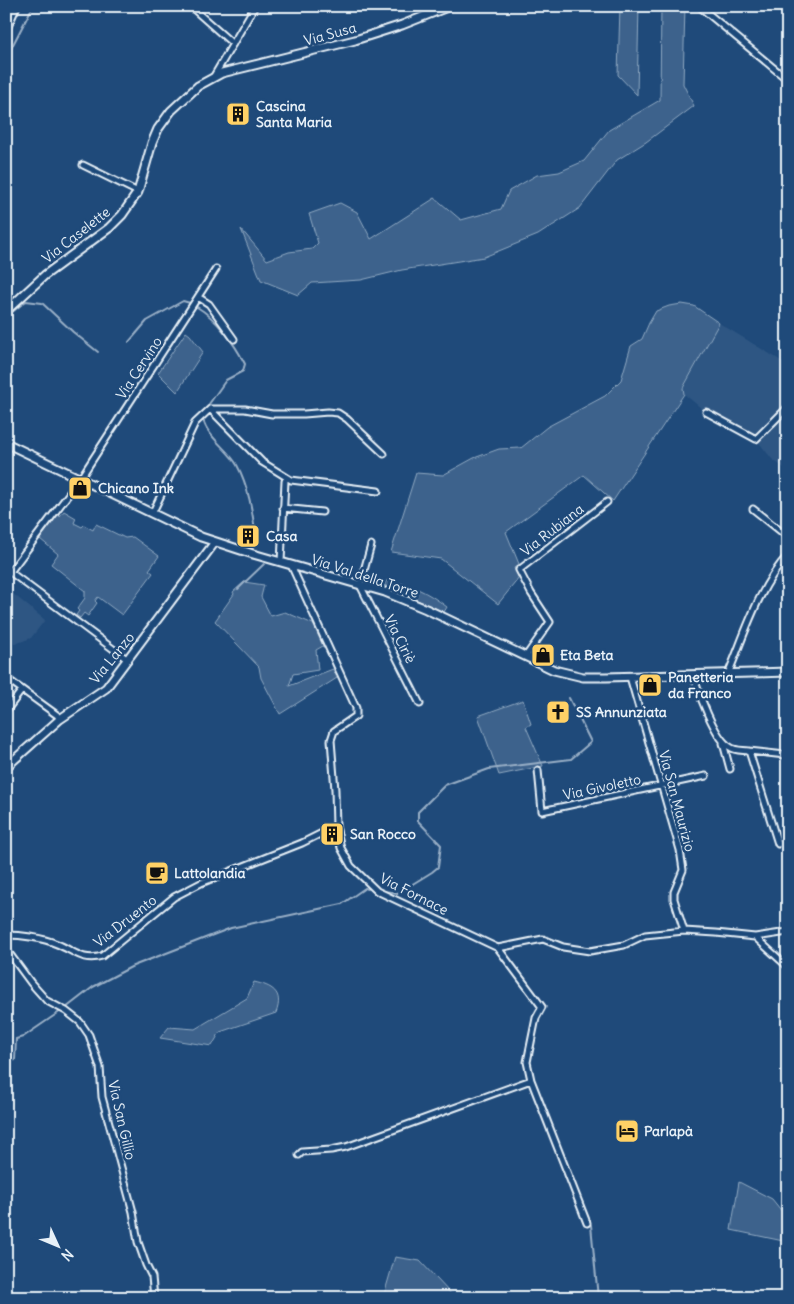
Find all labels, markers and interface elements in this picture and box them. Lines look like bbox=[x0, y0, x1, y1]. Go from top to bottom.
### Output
street label: Via Susa bbox=[302, 18, 358, 50]
place label: Cascina Santa Maria bbox=[256, 97, 332, 131]
building icon: Cascina Santa Maria bbox=[225, 101, 251, 127]
street label: Via Caselette bbox=[38, 203, 114, 267]
street label: Via Cervino bbox=[112, 333, 166, 403]
shop icon: Chicano Ink bbox=[67, 475, 93, 501]
place label: Chicano Ink bbox=[98, 479, 174, 497]
street label: Via Rubiana bbox=[517, 500, 587, 560]
building icon: Casa bbox=[235, 523, 261, 549]
place label: Casa bbox=[266, 527, 297, 545]
street label: Via Val della Torre bbox=[309, 550, 421, 602]
street label: Via Ciriè bbox=[380, 612, 420, 666]
street label: Via Lanzo bbox=[86, 628, 138, 687]
shop icon: Eta Beta bbox=[530, 642, 556, 668]
place label: Eta Beta bbox=[560, 646, 614, 664]
place label: Panetteria da Franco bbox=[668, 668, 733, 702]
shop icon: Panetteria da Franco bbox=[637, 672, 663, 698]
church icon: SS Annunziata bbox=[545, 699, 571, 725]
place label: SS Annunziata bbox=[576, 703, 667, 721]
street label: Via San Maurizio bbox=[655, 748, 699, 854]
street label: Via Givoletto bbox=[561, 770, 643, 804]
building icon: San Rocco bbox=[319, 821, 345, 847]
place label: San Rocco bbox=[350, 825, 416, 843]
cafe icon: Lattolandia bbox=[144, 860, 170, 886]
place label: Lattolandia bbox=[174, 864, 245, 882]
street label: Via Fornace bbox=[377, 869, 451, 919]
street label: Via Druento bbox=[90, 891, 160, 951]
street label: Via San Gillio bbox=[104, 1079, 140, 1162]
hotel icon: Parlapà bbox=[614, 1118, 640, 1144]
place label: Parlapà bbox=[644, 1122, 693, 1140]
north arrow bbox=[32, 1222, 82, 1272]
text: N bbox=[58, 1245, 77, 1265]

